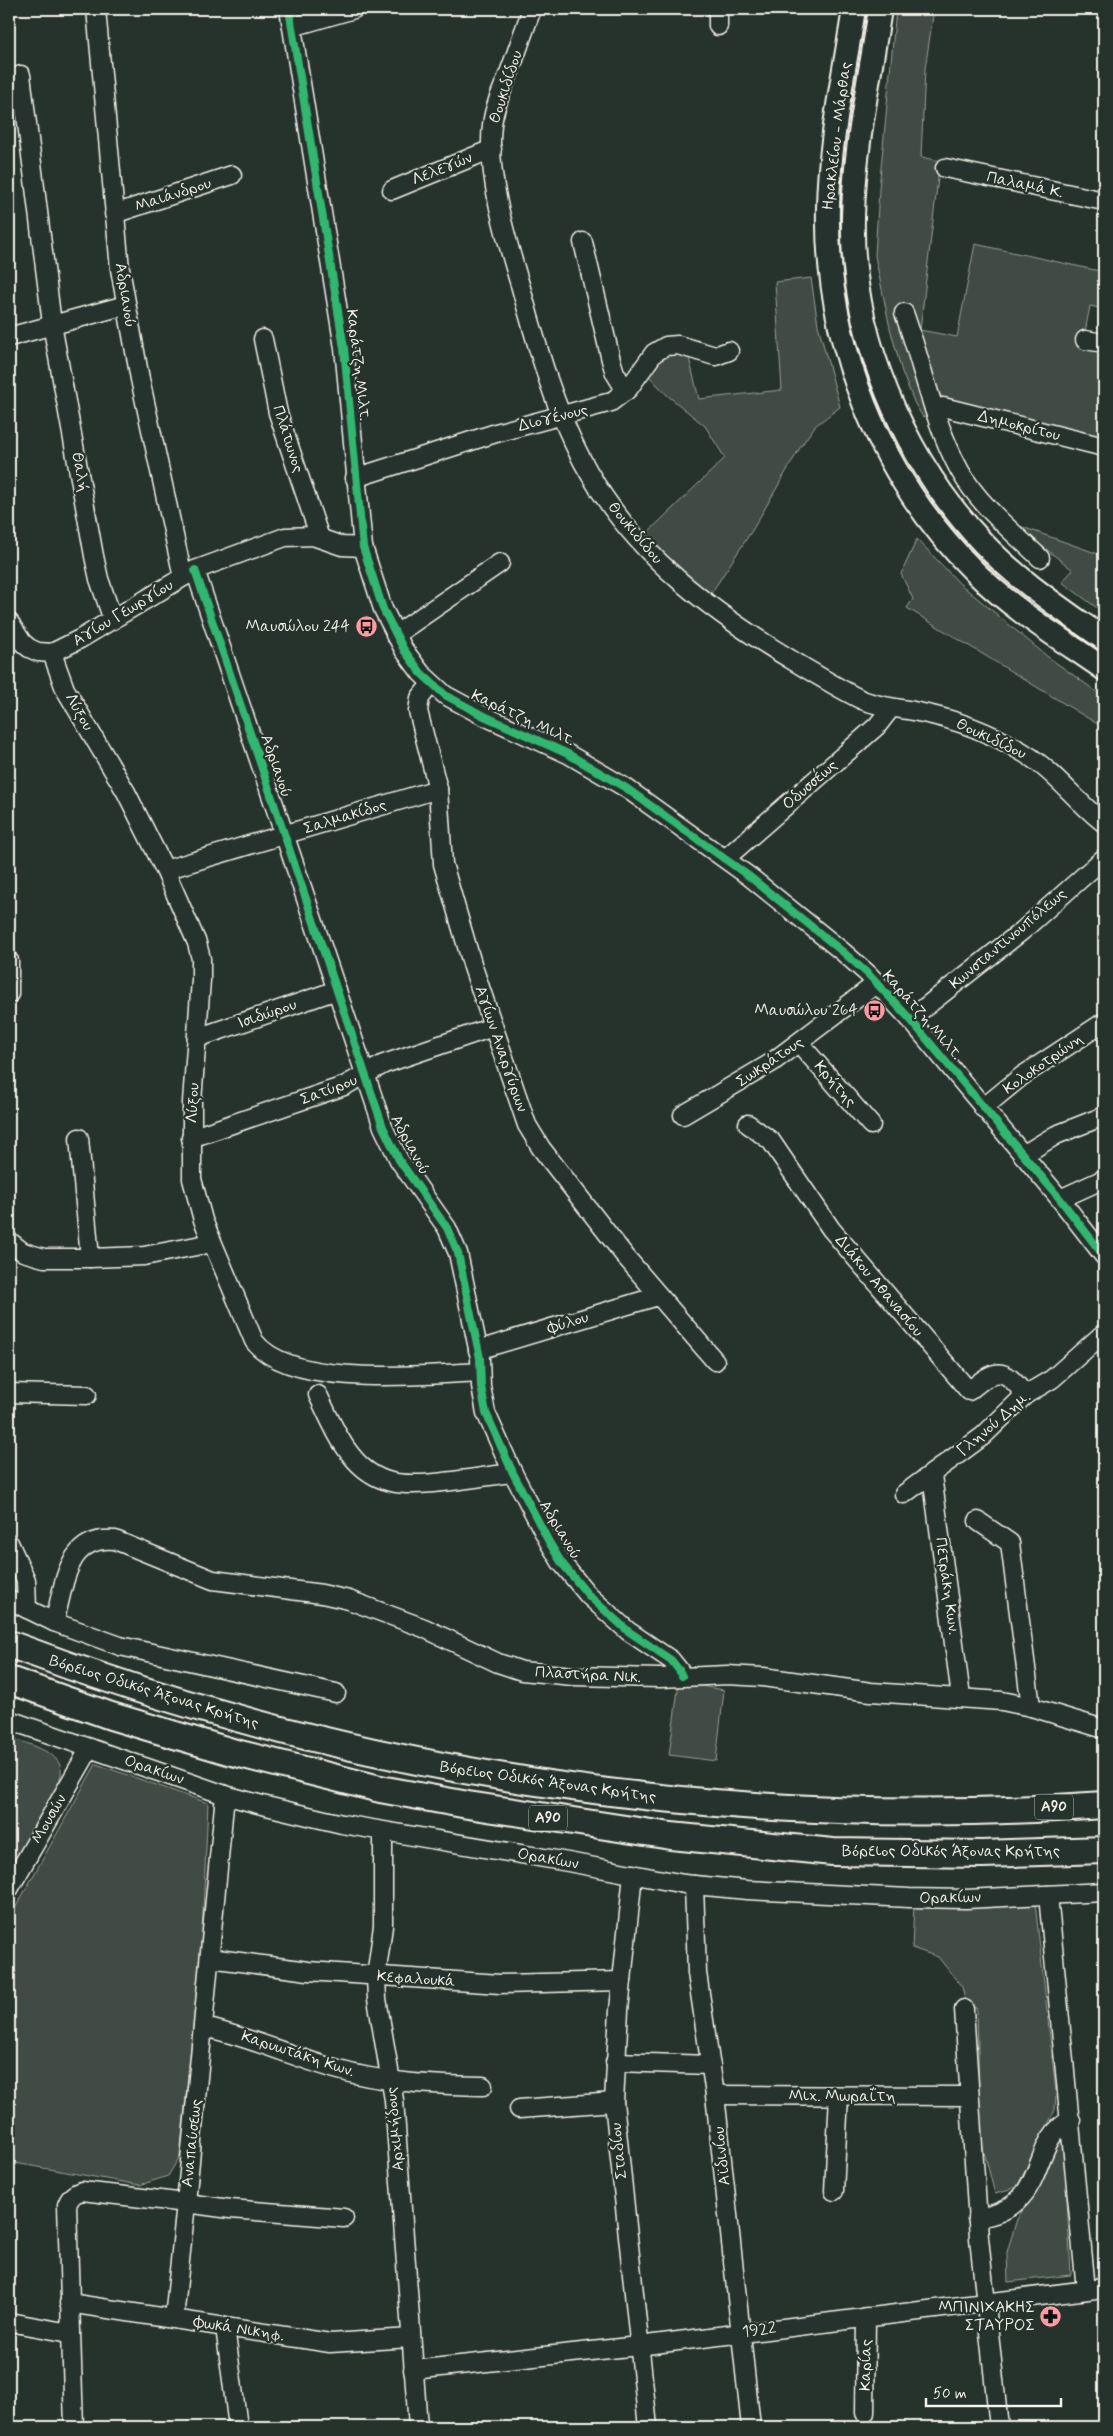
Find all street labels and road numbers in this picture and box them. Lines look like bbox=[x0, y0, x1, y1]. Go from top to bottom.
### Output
street label: Θουκιδίδου bbox=[484, 48, 528, 126]
street label: Ηρακλείου - Μάρθας bbox=[817, 61, 857, 211]
street label: Λελεγών bbox=[409, 147, 475, 191]
street label: Παλαμά Κ. bbox=[985, 167, 1065, 203]
street label: Μαιάνδρου bbox=[132, 173, 214, 217]
street label: Αδριανού bbox=[110, 261, 140, 329]
street label: Καράτζη Μιλτ. bbox=[341, 308, 375, 422]
street label: Διογένους bbox=[516, 398, 590, 437]
street label: Πλάτωνος bbox=[267, 403, 309, 475]
street label: Δημοκρίτου bbox=[976, 406, 1062, 446]
street label: Θαλή bbox=[66, 450, 94, 494]
street label: Θουκιδίδου bbox=[603, 497, 667, 569]
street label: Αγίου Γεωργίου bbox=[69, 575, 177, 651]
street label: Καράτζη Μιλτ. bbox=[468, 685, 578, 751]
street label: Λύξου bbox=[60, 689, 98, 735]
street label: Θουκιδίδου bbox=[952, 714, 1030, 764]
street label: Αδριανού bbox=[255, 732, 297, 800]
street label: Οδυσσέως bbox=[777, 754, 842, 815]
street label: Σαλμακίδος bbox=[301, 794, 389, 840]
street label: Κωνσταντινουπόλεως bbox=[945, 884, 1071, 994]
street label: Καράτζη Μιλτ. bbox=[877, 966, 967, 1064]
street label: Αγίων Αναργύρων bbox=[470, 983, 532, 1115]
street label: Ισιδώρου bbox=[235, 994, 299, 1034]
street label: Κολοκοτρώνη bbox=[999, 1029, 1087, 1099]
street label: Σωκράτους bbox=[732, 1032, 808, 1092]
street label: Κρήτης bbox=[809, 1056, 861, 1112]
street label: Σατύρου bbox=[297, 1070, 361, 1110]
street label: Λύξου bbox=[181, 1082, 205, 1124]
street label: Αδριανού bbox=[385, 1111, 435, 1179]
street label: Διάκου Αθανασίου bbox=[830, 1231, 928, 1341]
street label: Φύλου bbox=[544, 1307, 591, 1339]
street label: Γληνού Δημ. bbox=[953, 1387, 1035, 1461]
street label: Αδριανού bbox=[534, 1497, 586, 1563]
street label: Πετράκη Κων. bbox=[930, 1536, 964, 1636]
street label: Βόρειος Οδικός Άξονας Κρήτης bbox=[47, 1650, 261, 1734]
street label: Πλαστήρα Νικ. bbox=[534, 1662, 642, 1688]
street label: Ορακίων bbox=[121, 1750, 187, 1790]
street label: Βόρειος Οδικός Άξονας Κρήτης bbox=[439, 1756, 657, 1808]
street label: Μουσών bbox=[26, 1790, 72, 1848]
road number: Α90 bbox=[1035, 1794, 1073, 1820]
road number: Α90 bbox=[529, 1806, 567, 1830]
street label: Βόρειος Οδικός Άξονας Κρήτης bbox=[842, 1841, 1060, 1862]
street label: Ορακίων bbox=[516, 1843, 580, 1875]
street label: Ορακίων bbox=[919, 1887, 981, 1909]
street label: Κεφαλουκά bbox=[376, 1966, 456, 1992]
street label: Καρυωτάκη Κων. bbox=[239, 2026, 357, 2082]
street label: Αρχιμήδους bbox=[381, 2086, 409, 2172]
street label: Μιχ. Μωραΐτη bbox=[788, 2086, 896, 2107]
street label: Αναπαύσεως bbox=[177, 2098, 207, 2188]
street label: Σταδίου bbox=[606, 2122, 632, 2180]
street label: Αϊδινίου bbox=[708, 2126, 736, 2186]
street label: Φωκά Νικηφ. bbox=[191, 2311, 286, 2347]
street label: 1922 bbox=[741, 2317, 777, 2342]
street label: Καρίας bbox=[855, 2339, 877, 2391]

